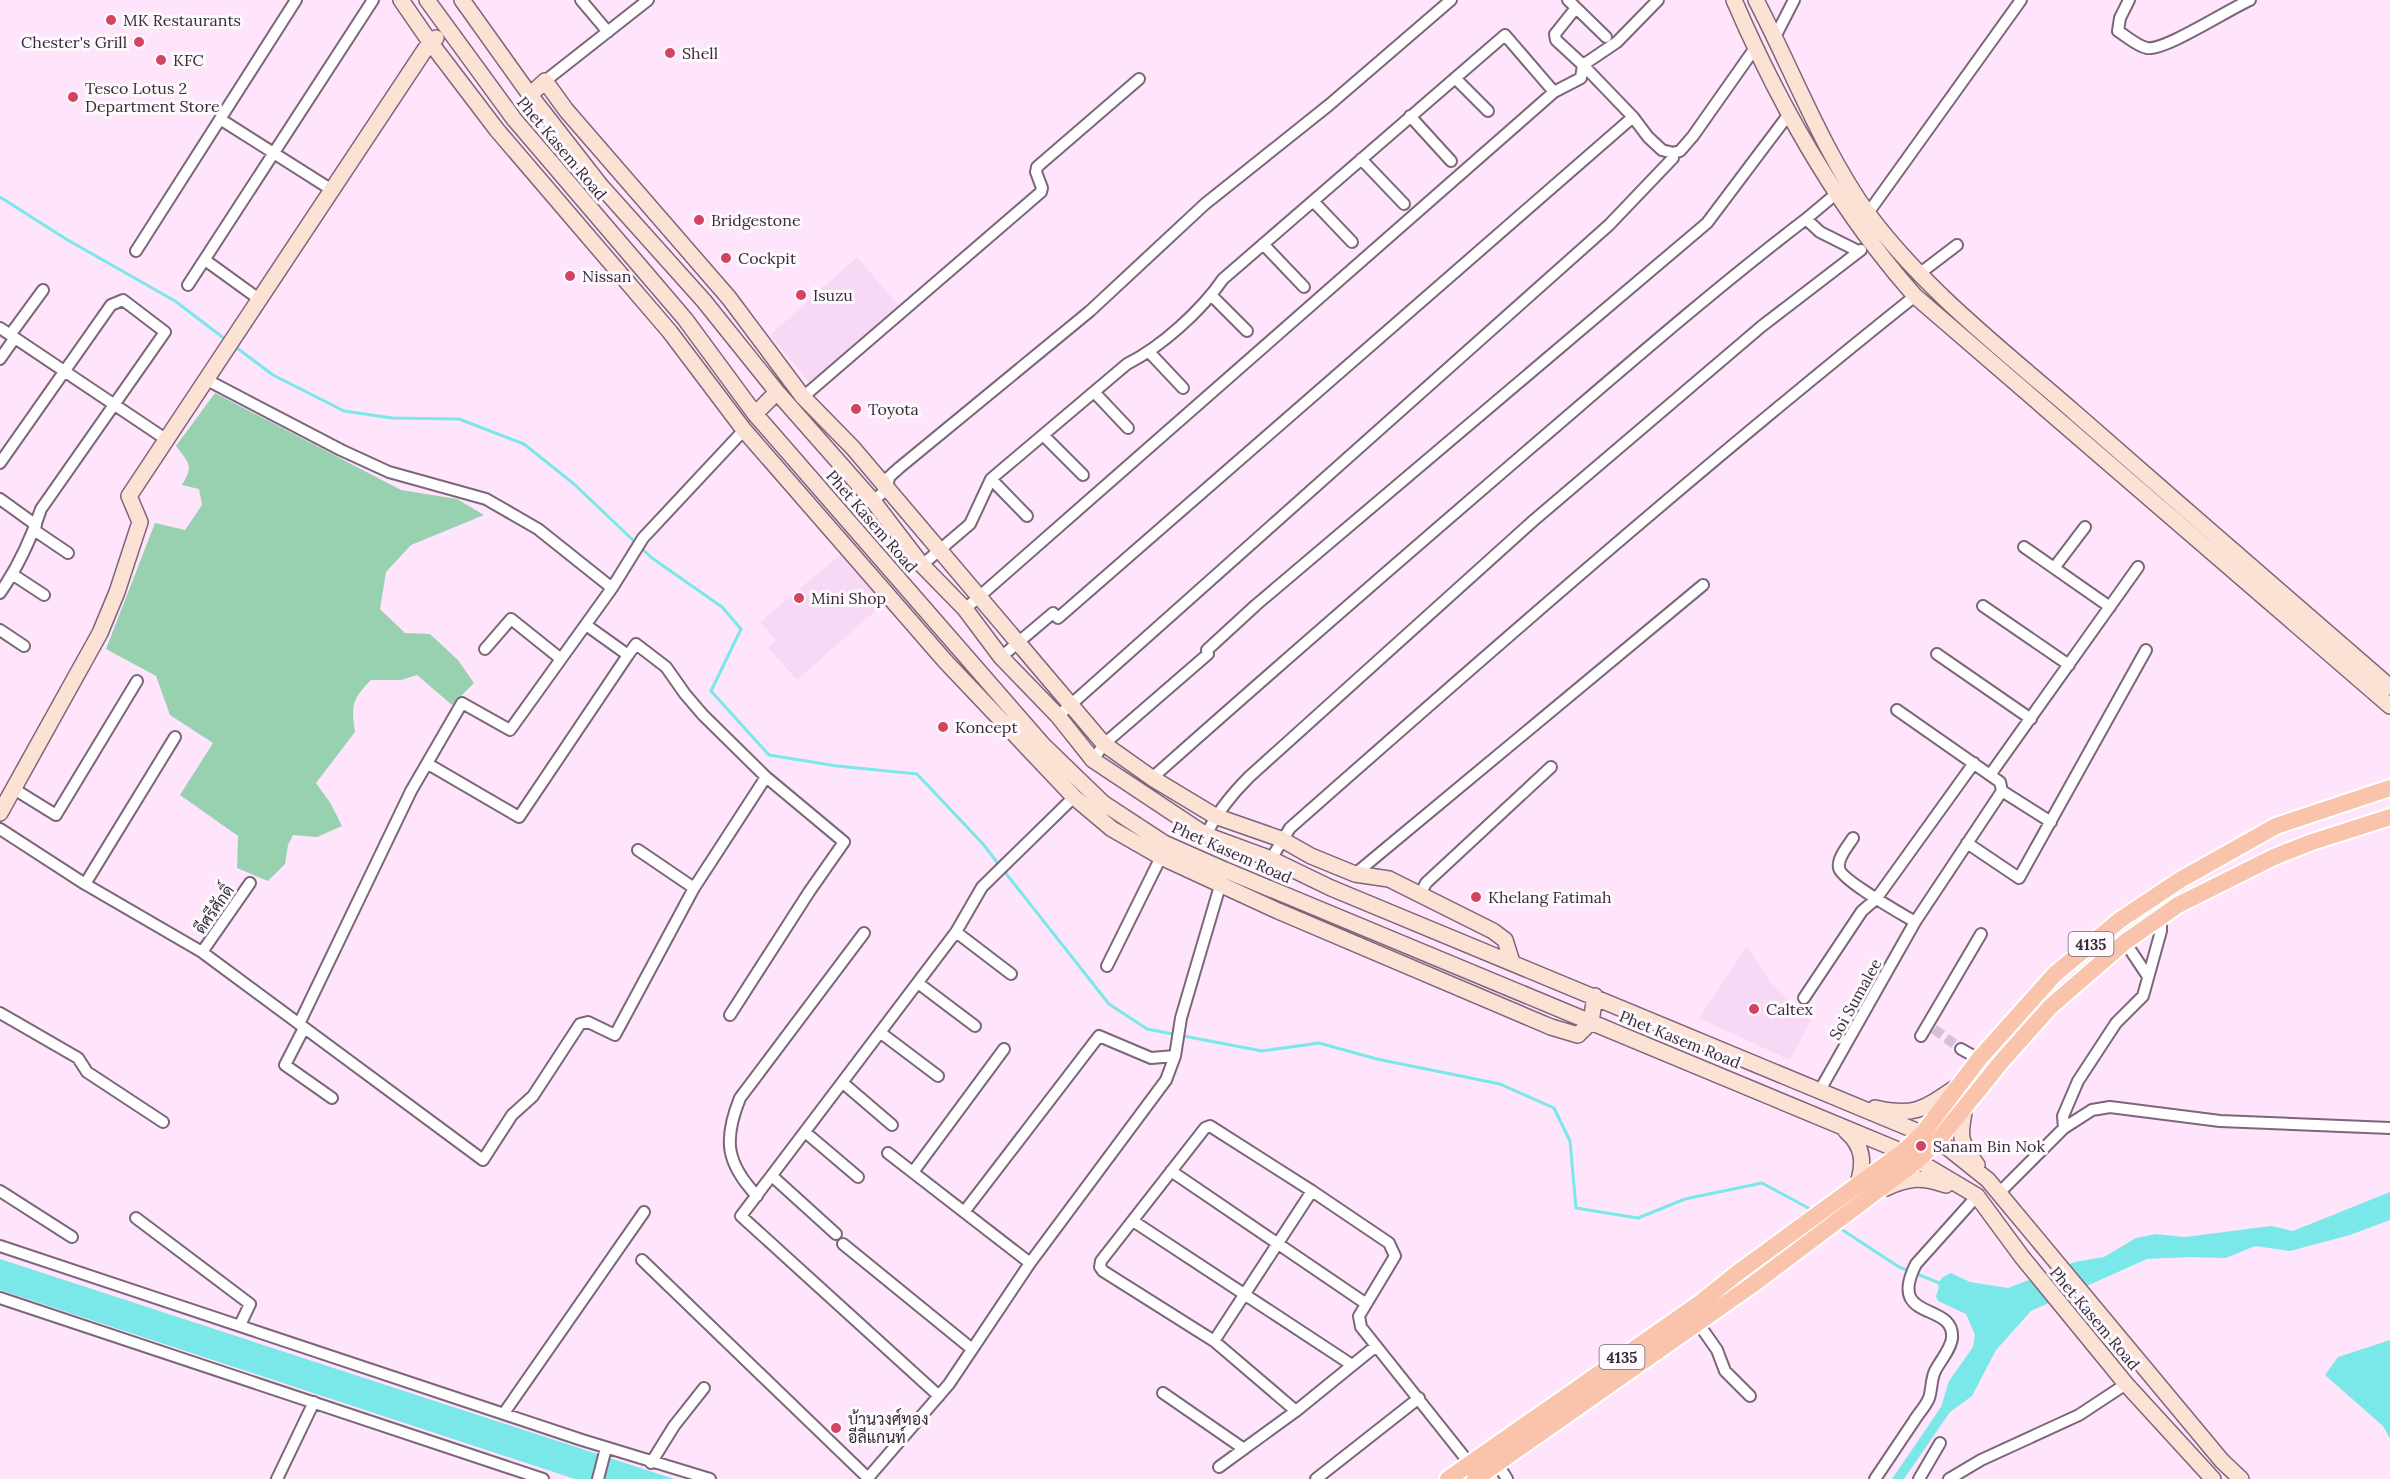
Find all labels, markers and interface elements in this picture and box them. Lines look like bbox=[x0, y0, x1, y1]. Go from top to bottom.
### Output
place label: MK Restaurants bbox=[123, 10, 241, 30]
marker: MK Restaurants bbox=[104, 13, 118, 27]
place label: Chester's Grill bbox=[21, 32, 127, 52]
marker: Chester's Grill bbox=[132, 35, 146, 49]
place label: Shell bbox=[682, 43, 718, 63]
marker: Shell bbox=[663, 46, 677, 60]
place label: KFC bbox=[173, 50, 204, 70]
marker: KFC bbox=[154, 53, 168, 67]
place label: Tesco Lotus 2 Department Store bbox=[85, 78, 220, 116]
marker: Tesco Lotus 2 Department Store bbox=[66, 90, 80, 104]
street label: Phet Kasem Road bbox=[513, 92, 611, 204]
place label: Bridgestone bbox=[711, 210, 801, 230]
marker: Bridgestone bbox=[692, 213, 706, 227]
place label: Cockpit bbox=[738, 248, 797, 268]
marker: Cockpit bbox=[719, 251, 733, 265]
place label: Nissan bbox=[582, 266, 632, 286]
marker: Nissan bbox=[563, 269, 577, 283]
place label: Isuzu bbox=[813, 285, 853, 305]
marker: Isuzu bbox=[794, 288, 808, 302]
place label: Toyota bbox=[868, 399, 919, 419]
marker: Toyota bbox=[849, 402, 863, 416]
street label: Phet Kasem Road bbox=[822, 466, 922, 577]
place label: Mini Shop bbox=[811, 588, 886, 608]
marker: Mini Shop bbox=[792, 591, 806, 605]
place label: Koncept bbox=[955, 717, 1018, 737]
marker: Koncept bbox=[936, 720, 950, 734]
street label: Phet Kasem Road bbox=[1169, 817, 1295, 888]
street label: ดีศรีศักดิ์ bbox=[186, 878, 238, 937]
place label: Khelang Fatimah bbox=[1488, 887, 1612, 907]
marker: Khelang Fatimah bbox=[1469, 890, 1483, 904]
road number: 4135 bbox=[2068, 932, 2114, 956]
street label: Soi Sumalee bbox=[1824, 955, 1886, 1043]
place label: Caltex bbox=[1766, 999, 1814, 1019]
marker: Caltex bbox=[1747, 1002, 1761, 1016]
street label: Phet Kasem Road bbox=[1616, 1006, 1744, 1073]
place label: Sanam Bin Nok bbox=[1933, 1136, 2045, 1156]
marker: Sanam Bin Nok bbox=[1914, 1139, 1928, 1153]
street label: Phet Kasem Road bbox=[2046, 1262, 2144, 1374]
road number: 4135 bbox=[1600, 1345, 1644, 1369]
place label: บ้านวงศ์ทอง อีลีแกนท์ bbox=[848, 1407, 929, 1447]
marker: บ้านวงศ์ทอง อีลีแกนท์ bbox=[829, 1421, 843, 1435]

